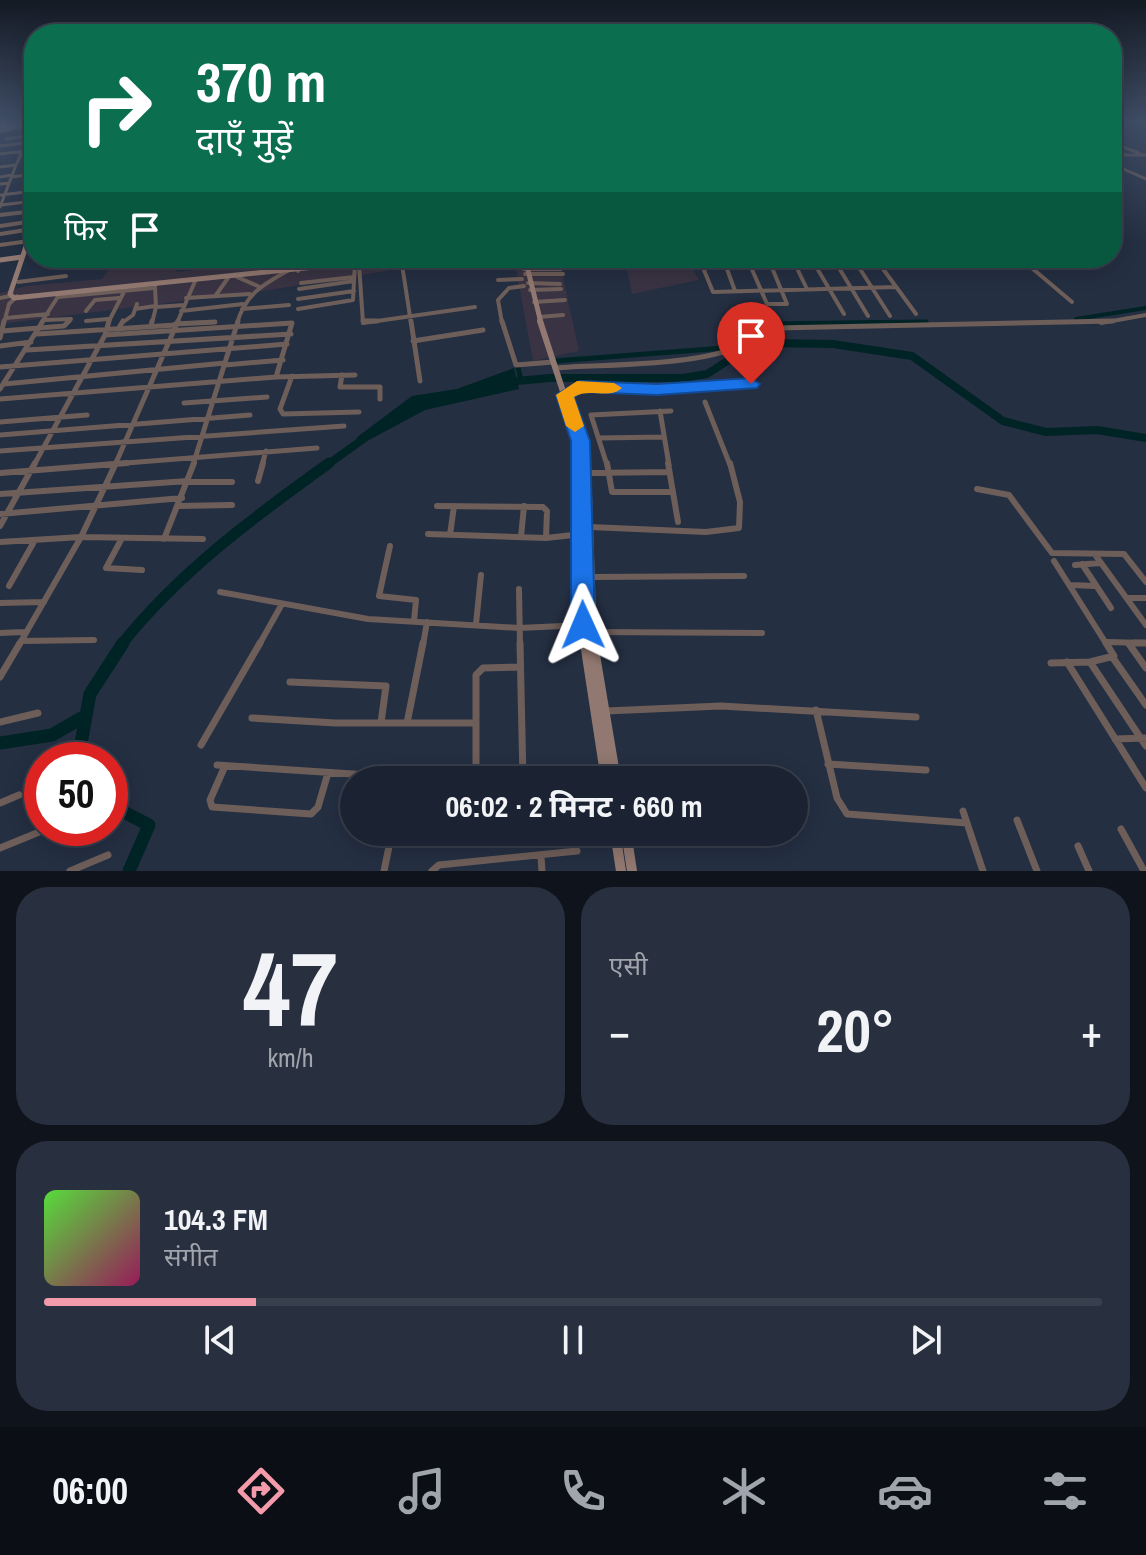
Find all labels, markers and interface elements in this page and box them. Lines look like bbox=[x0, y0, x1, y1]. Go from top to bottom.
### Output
text: 370 m bbox=[196, 44, 326, 119]
icon: right bbox=[64, 56, 168, 160]
text: दाएँ मुड़ें bbox=[196, 116, 293, 164]
icon: arrive bbox=[123, 208, 167, 252]
text: फिर bbox=[64, 209, 107, 249]
pin bbox=[717, 302, 785, 384]
icon: arrive bbox=[729, 314, 773, 358]
position arrow bbox=[541, 583, 625, 667]
speed limit sign: 50 bbox=[24, 742, 128, 846]
text: 06:02 · 2 मिनट · 660 m bbox=[445, 786, 703, 826]
text: 47 bbox=[243, 918, 338, 1058]
text: एसी bbox=[609, 948, 648, 983]
text: 20° bbox=[816, 990, 895, 1071]
text: − bbox=[609, 1001, 630, 1061]
text: + bbox=[1081, 1001, 1102, 1061]
text: km/h bbox=[267, 1040, 314, 1075]
text: 104.3 FM bbox=[164, 1199, 268, 1239]
text: संगीत bbox=[164, 1239, 218, 1274]
icon: previous bbox=[198, 1318, 242, 1362]
icon: pause bbox=[551, 1318, 595, 1362]
icon: next bbox=[904, 1318, 948, 1362]
icon: directions bbox=[233, 1463, 289, 1519]
icon: music bbox=[394, 1463, 450, 1519]
icon: phone bbox=[555, 1463, 611, 1519]
icon: climate bbox=[716, 1463, 772, 1519]
icon: car bbox=[877, 1463, 933, 1519]
icon: filters bbox=[1037, 1463, 1093, 1519]
text: 06:00 bbox=[52, 1467, 128, 1515]

